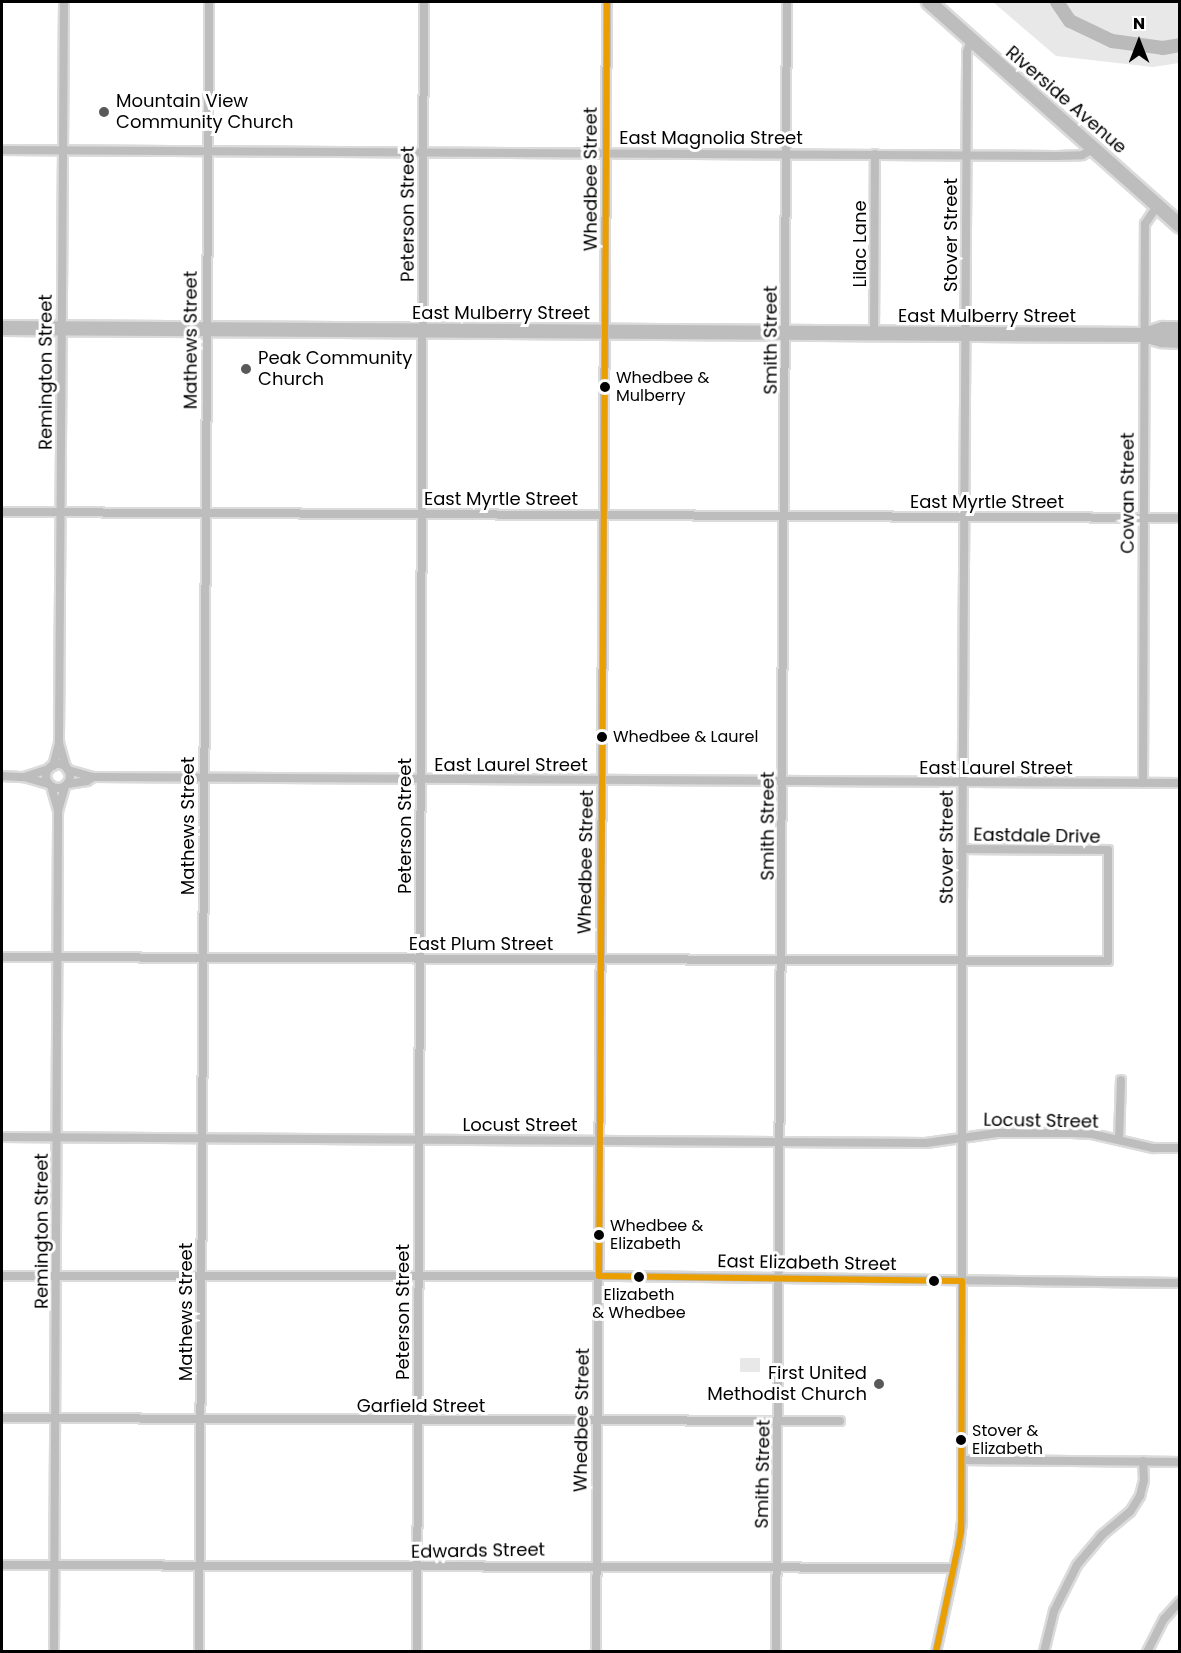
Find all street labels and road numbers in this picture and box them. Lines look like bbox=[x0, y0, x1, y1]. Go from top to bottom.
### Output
street label: Riverside Avenue bbox=[1001, 42, 1131, 158]
street label: Whedbee Street bbox=[580, 107, 602, 251]
street label: East Magnolia Street bbox=[619, 127, 803, 149]
street label: Peterson Street bbox=[397, 146, 419, 282]
street label: Stover Street bbox=[940, 178, 962, 292]
street label: Lilac Lane bbox=[849, 200, 871, 288]
street label: Mathews Street bbox=[180, 271, 202, 409]
street label: Smith Street bbox=[760, 285, 782, 395]
street label: Remington Street bbox=[35, 294, 57, 450]
street label: East Mulberry Street bbox=[412, 302, 590, 324]
street label: East Mulberry Street bbox=[898, 305, 1076, 327]
street label: Cowan Street bbox=[1117, 432, 1139, 554]
street label: East Myrtle Street bbox=[424, 488, 578, 510]
street label: East Myrtle Street bbox=[910, 491, 1064, 513]
street label: East Laurel Street bbox=[434, 754, 588, 776]
street label: Mathews Street bbox=[177, 757, 199, 895]
street label: East Laurel Street bbox=[919, 757, 1073, 779]
street label: Peterson Street bbox=[394, 758, 416, 894]
street label: Smith Street bbox=[757, 771, 779, 881]
street label: Whedbee Street bbox=[574, 790, 598, 934]
street label: Stover Street bbox=[936, 790, 958, 904]
street label: Eastdale Drive bbox=[973, 824, 1101, 848]
street label: East Plum Street bbox=[409, 933, 553, 955]
street label: Locust Street bbox=[983, 1109, 1099, 1133]
street label: Locust Street bbox=[462, 1114, 578, 1136]
street label: Remington Street bbox=[31, 1153, 53, 1309]
street label: Mathews Street bbox=[175, 1243, 197, 1381]
street label: Peterson Street bbox=[392, 1244, 414, 1380]
street label: East Elizabeth Street bbox=[717, 1251, 897, 1275]
street label: Whedbee Street bbox=[570, 1348, 594, 1492]
street label: Garfield Street bbox=[357, 1395, 485, 1417]
street label: Smith Street bbox=[751, 1419, 775, 1529]
street label: Edwards Street bbox=[411, 1539, 545, 1563]

